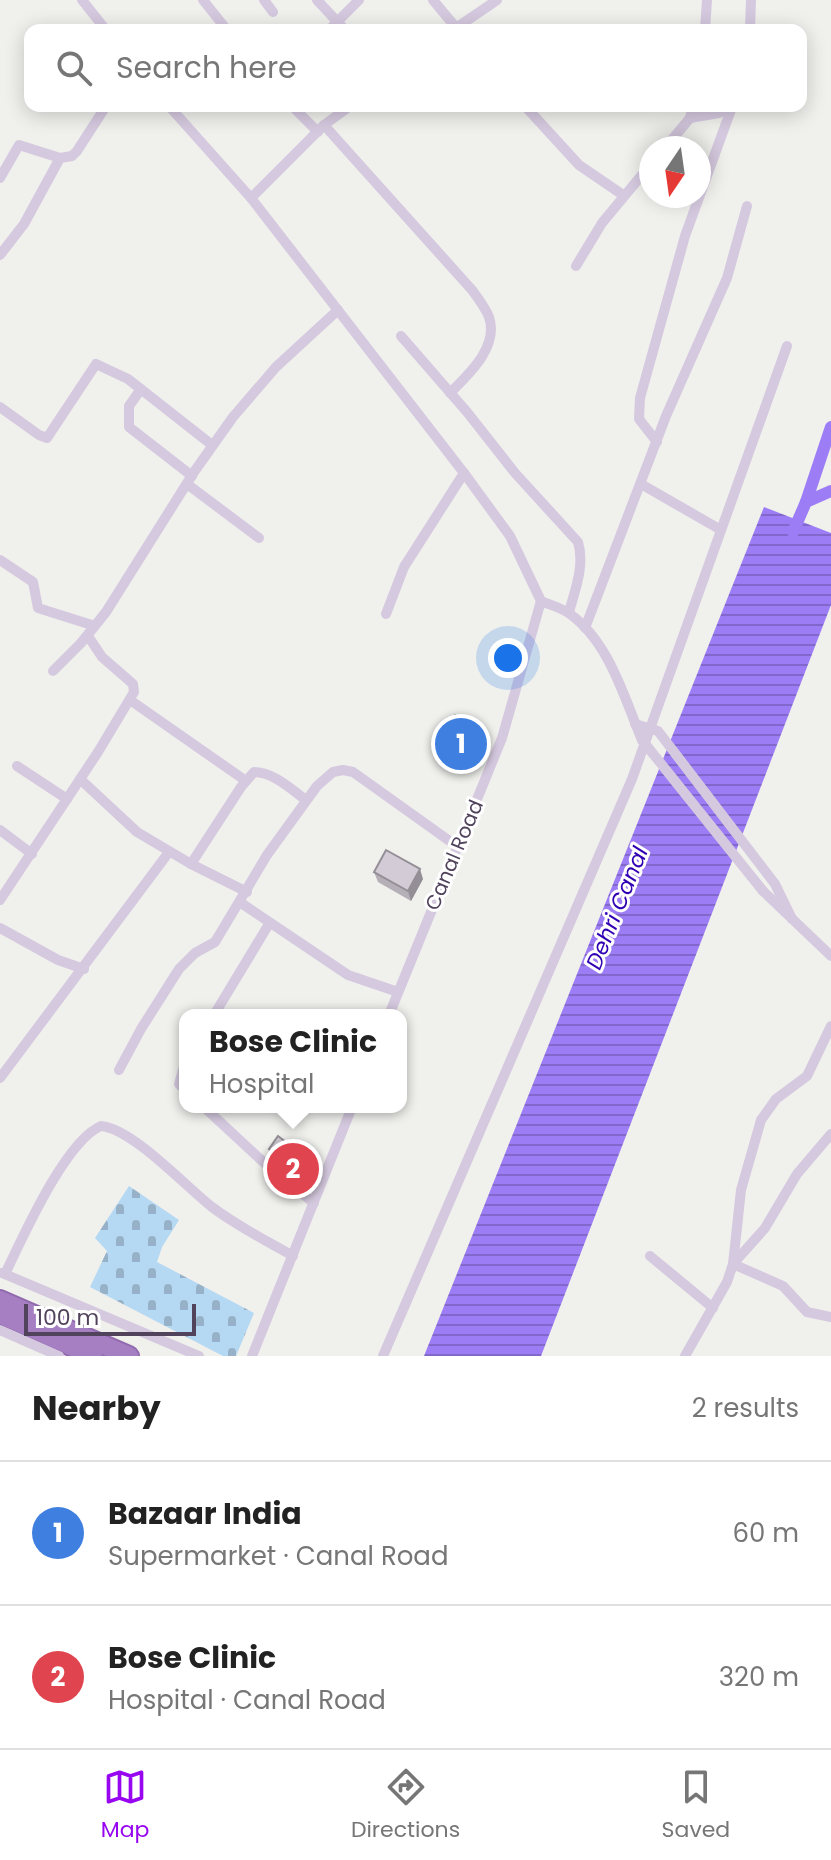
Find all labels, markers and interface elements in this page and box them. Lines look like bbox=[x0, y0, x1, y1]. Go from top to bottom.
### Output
search box bbox=[24, 24, 807, 112]
icon: search bbox=[52, 46, 96, 90]
text: Search here bbox=[116, 46, 297, 89]
north arrow bbox=[639, 136, 711, 208]
your location bbox=[488, 638, 528, 678]
pin: 1 bbox=[435, 714, 487, 774]
street label: Canal Road bbox=[418, 795, 490, 915]
water label: Dehri Canal bbox=[578, 842, 656, 974]
popup bbox=[179, 1009, 407, 1113]
text: Bose Clinic bbox=[209, 1020, 377, 1063]
text: Hospital bbox=[209, 1066, 315, 1102]
pin: 2 bbox=[267, 1139, 319, 1199]
scale bar bbox=[24, 1300, 196, 1336]
text: 100 m bbox=[36, 1302, 99, 1333]
text: Nearby bbox=[32, 1384, 161, 1432]
text: 2 results bbox=[692, 1390, 799, 1426]
text: Bazaar India bbox=[108, 1492, 302, 1535]
text: 1 bbox=[53, 1515, 63, 1551]
text: 60 m bbox=[732, 1515, 799, 1551]
text: Supermarket · Canal Road bbox=[108, 1538, 449, 1574]
text: Bose Clinic bbox=[108, 1636, 276, 1679]
text: 2 bbox=[51, 1659, 65, 1695]
text: 320 m bbox=[719, 1659, 799, 1695]
text: Hospital · Canal Road bbox=[108, 1682, 386, 1718]
tab: Map bbox=[101, 1765, 149, 1846]
tab: Directions bbox=[351, 1765, 460, 1846]
tab: Saved bbox=[662, 1765, 730, 1846]

